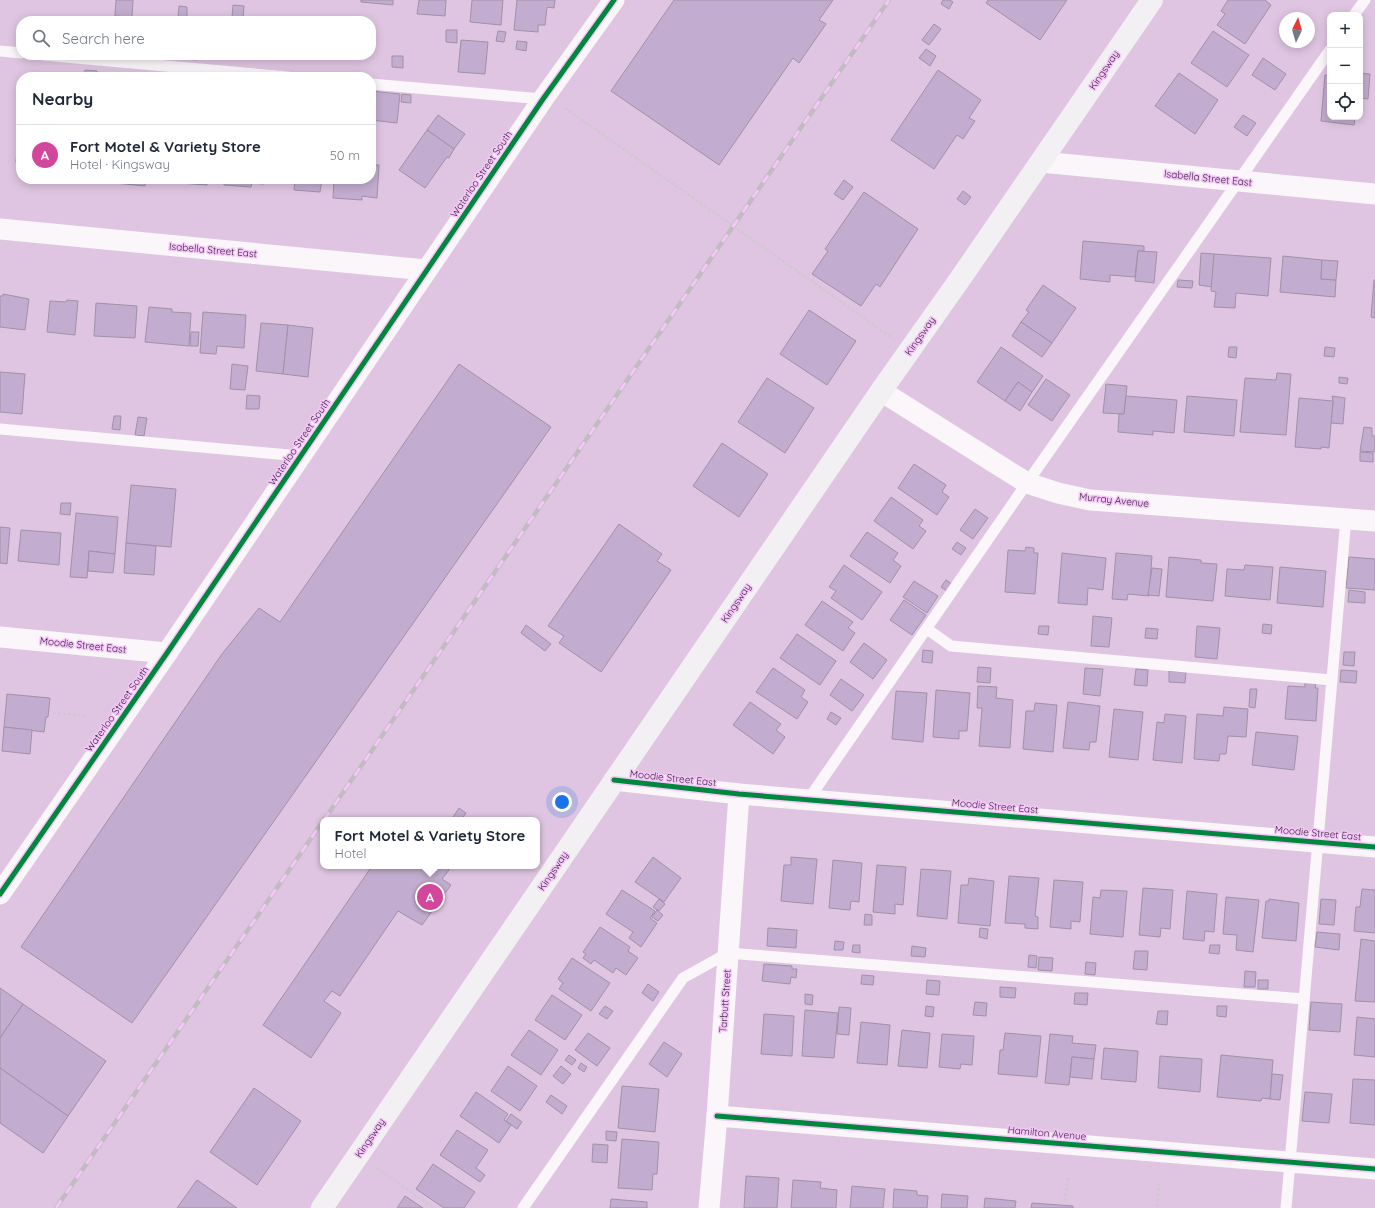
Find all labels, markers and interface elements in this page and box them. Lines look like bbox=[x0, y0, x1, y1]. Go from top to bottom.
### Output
north arrow bbox=[1279, 12, 1315, 48]
map controls bbox=[1327, 12, 1363, 120]
button: + bbox=[1327, 12, 1363, 48]
search box bbox=[16, 16, 376, 60]
icon: search bbox=[30, 27, 52, 49]
text: Search here bbox=[62, 29, 145, 48]
street label: Kingsway bbox=[1086, 48, 1122, 92]
button: − bbox=[1327, 48, 1363, 84]
button: locate bbox=[1327, 84, 1363, 120]
text: Nearby bbox=[32, 88, 93, 109]
street label: Waterloo Street South bbox=[447, 128, 515, 220]
text: Fort Motel & Variety Store bbox=[70, 137, 261, 156]
text: A bbox=[41, 147, 49, 163]
text: 50 m bbox=[330, 147, 360, 163]
text: Hotel · Kingsway bbox=[70, 156, 170, 172]
street label: Isabella Street East bbox=[1163, 167, 1253, 189]
street label: Isabella Street East bbox=[168, 240, 258, 260]
street label: Kingsway bbox=[902, 314, 938, 358]
street label: Waterloo Street South bbox=[265, 396, 333, 488]
street label: Murray Avenue bbox=[1078, 490, 1150, 510]
street label: Kingsway bbox=[718, 581, 754, 625]
street label: Moodie Street East bbox=[39, 634, 127, 656]
street label: Waterloo Street South bbox=[82, 664, 152, 754]
street label: Moodie Street East bbox=[629, 767, 717, 789]
your location bbox=[552, 792, 572, 812]
street label: Moodie Street East bbox=[951, 796, 1039, 816]
popup bbox=[320, 817, 540, 869]
street label: Moodie Street East bbox=[1274, 823, 1362, 843]
text: Fort Motel & Variety Store bbox=[335, 826, 525, 845]
text: Hotel bbox=[335, 845, 366, 861]
street label: Kingsway bbox=[535, 849, 571, 893]
pin: A bbox=[417, 882, 443, 912]
street label: Tarbutt Street bbox=[716, 968, 734, 1033]
street label: Kingsway bbox=[352, 1116, 388, 1160]
street label: Hamilton Avenue bbox=[1007, 1123, 1087, 1143]

